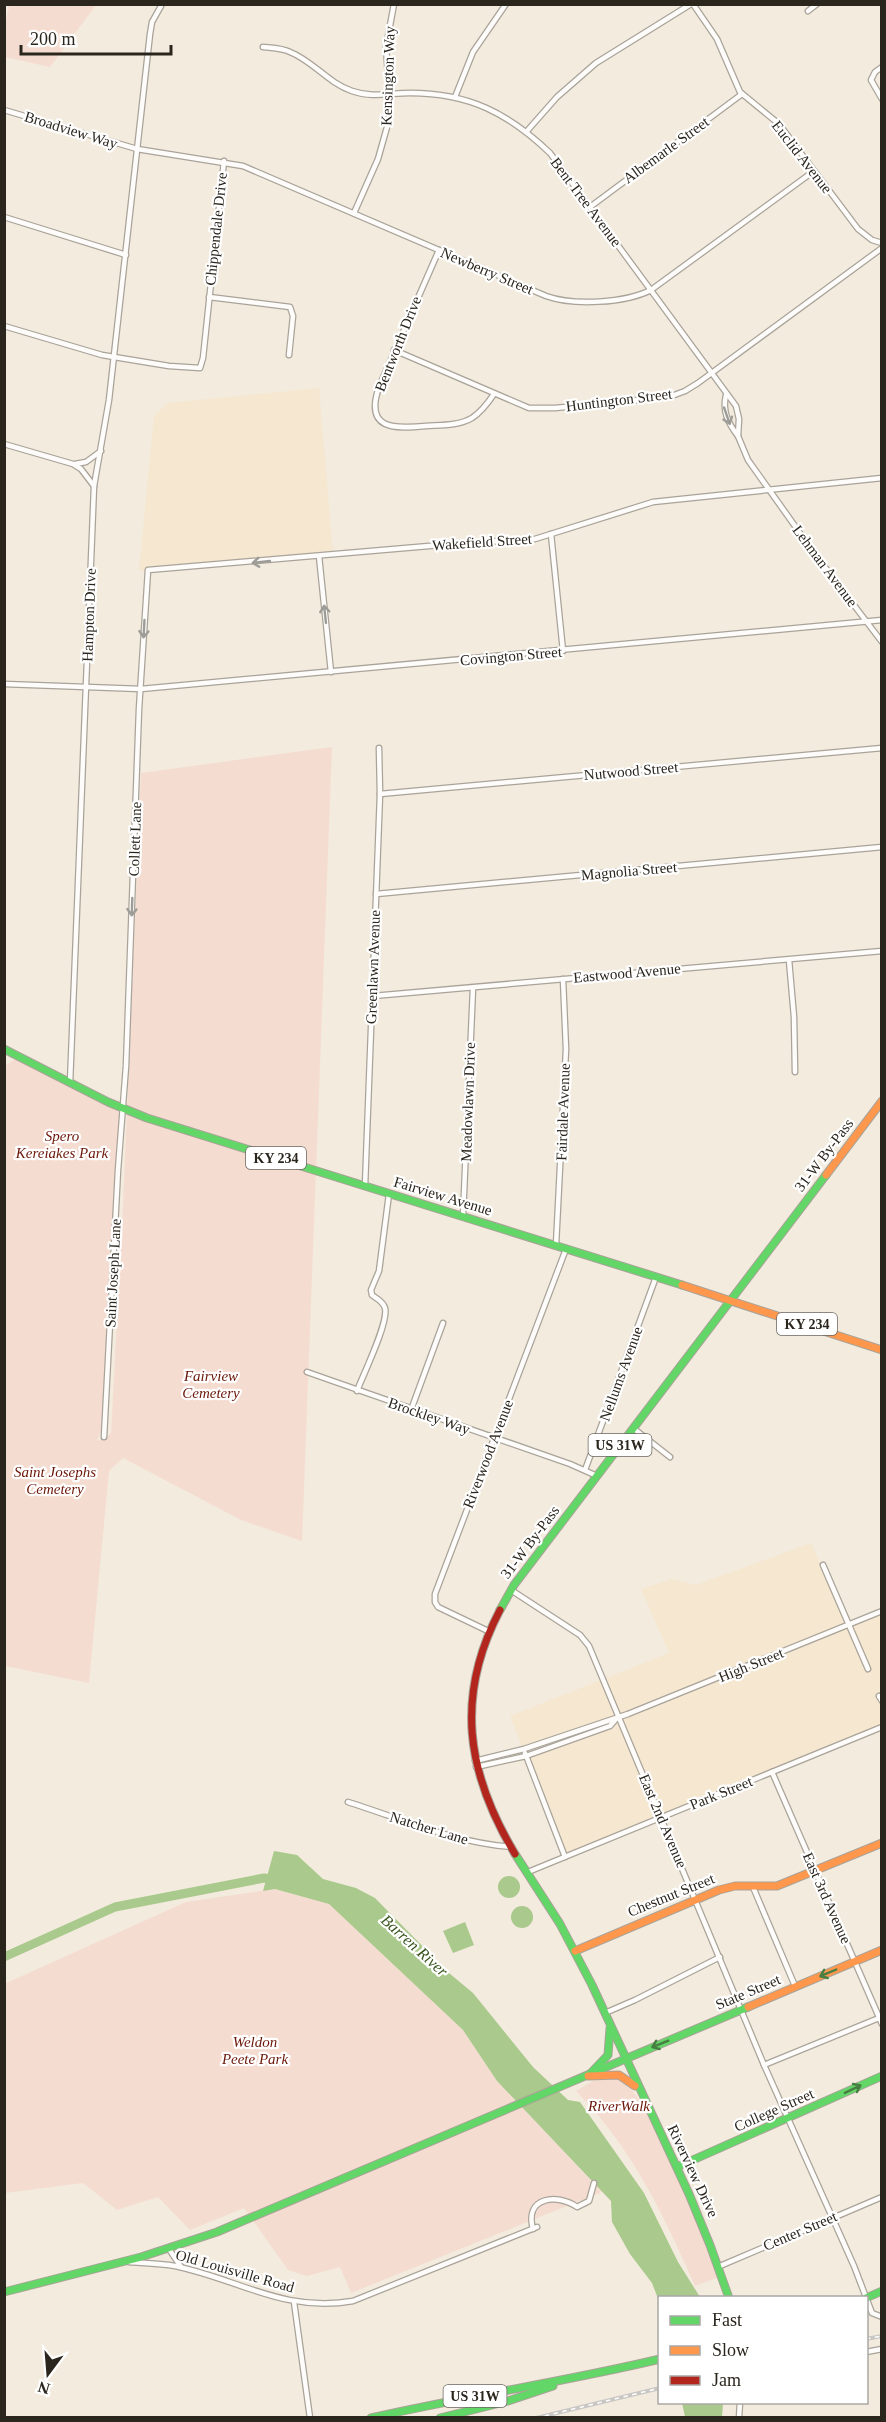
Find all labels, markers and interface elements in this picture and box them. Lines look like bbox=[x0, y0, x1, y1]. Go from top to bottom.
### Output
scale bar bbox=[21, 18, 171, 56]
street label: Kensington Way bbox=[378, 25, 398, 126]
text: 200 m bbox=[30, 29, 76, 49]
street label: Broadview Way bbox=[23, 108, 120, 152]
street label: Albemarle Street bbox=[620, 113, 713, 186]
street label: Euclid Avenue bbox=[769, 118, 835, 197]
street label: Bent Tree Avenue bbox=[547, 154, 625, 250]
street label: Chippendale Drive bbox=[202, 171, 230, 286]
street label: Newberry Street bbox=[438, 244, 536, 298]
street label: Bentworth Drive bbox=[372, 294, 425, 394]
street label: Huntington Street bbox=[565, 385, 674, 414]
one-way arrow bbox=[723, 407, 734, 425]
street label: Lehman Avenue bbox=[789, 522, 861, 610]
street label: Wakefield Street bbox=[432, 530, 533, 553]
one-way arrow bbox=[251, 557, 271, 568]
street label: Hampton Drive bbox=[79, 568, 99, 662]
one-way arrow bbox=[319, 605, 330, 625]
one-way arrow bbox=[139, 618, 150, 638]
street label: Covington Street bbox=[459, 644, 563, 668]
street label: Nutwood Street bbox=[583, 759, 680, 783]
street label: Collett Lane bbox=[126, 801, 144, 877]
street label: Magnolia Street bbox=[580, 859, 678, 883]
one-way arrow bbox=[127, 897, 138, 917]
street label: Greenlawn Avenue bbox=[363, 909, 383, 1024]
street label: Eastwood Avenue bbox=[573, 960, 682, 986]
street label: Meadowlawn Drive bbox=[458, 1042, 478, 1162]
street label: Fairdale Avenue bbox=[553, 1063, 573, 1161]
street label: 31-W By-Pass bbox=[791, 1115, 857, 1194]
park label: Spero Kereiakes Park bbox=[15, 1128, 108, 1161]
road number: KY 234 bbox=[246, 1147, 306, 1169]
street label: Fairview Avenue bbox=[392, 1173, 494, 1219]
street label: Saint Joseph Lane bbox=[102, 1218, 124, 1328]
road number: KY 234 bbox=[777, 1313, 837, 1335]
street label: Nellums Avenue bbox=[597, 1324, 646, 1423]
park label: Fairview Cemetery bbox=[182, 1368, 240, 1401]
street label: Brockley Way bbox=[386, 1395, 473, 1438]
street label: Riverwood Avenue bbox=[460, 1397, 516, 1511]
road number: US 31W bbox=[588, 1434, 652, 1456]
park label: Saint Josephs Cemetery bbox=[14, 1464, 96, 1497]
street label: 31-W By-Pass bbox=[497, 1502, 563, 1581]
street label: High Street bbox=[716, 1644, 787, 1685]
street label: East 2nd Avenue bbox=[636, 1772, 690, 1871]
street label: Park Street bbox=[687, 1773, 755, 1813]
street label: Natcher Lane bbox=[388, 1808, 470, 1848]
street label: East 3rd Avenue bbox=[800, 1850, 854, 1946]
street label: Chestnut Street bbox=[625, 1870, 717, 1920]
water label: Barren River bbox=[378, 1911, 452, 1980]
one-way arrow bbox=[819, 1968, 837, 1979]
street label: State Street bbox=[713, 1971, 784, 2013]
park label: Weldon Peete Park bbox=[221, 2034, 288, 2067]
one-way arrow bbox=[651, 2039, 669, 2050]
one-way arrow bbox=[844, 2082, 862, 2094]
street label: College Street bbox=[732, 2085, 817, 2135]
park label: RiverWalk bbox=[587, 2098, 650, 2114]
street label: Riverview Drive bbox=[665, 2122, 722, 2220]
street label: Center Street bbox=[761, 2208, 840, 2254]
street label: Old Louisville Road bbox=[174, 2246, 297, 2296]
legend bbox=[658, 2296, 868, 2404]
text: Fast bbox=[712, 2310, 742, 2330]
text: Slow bbox=[712, 2340, 749, 2360]
north arrow bbox=[18, 2344, 78, 2404]
text: Jam bbox=[712, 2370, 741, 2390]
text: N bbox=[36, 2378, 52, 2398]
road number: US 31W bbox=[444, 2385, 506, 2407]

